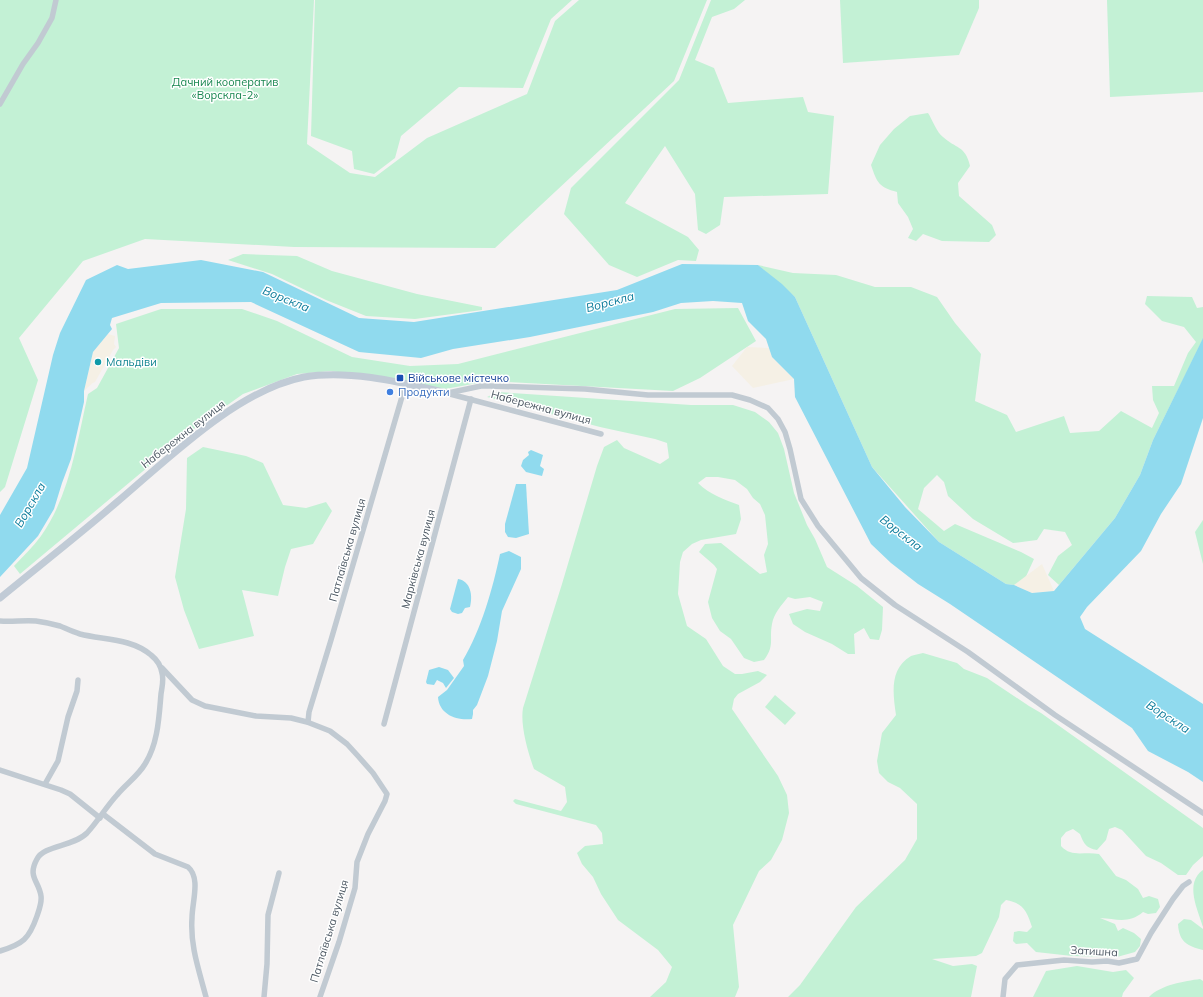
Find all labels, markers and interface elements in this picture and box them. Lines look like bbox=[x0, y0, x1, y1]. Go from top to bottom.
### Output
park label: Дачний кооператив «Ворскла-2» bbox=[172, 75, 278, 102]
water label: Ворскла bbox=[261, 282, 312, 315]
water label: Ворскла bbox=[584, 288, 636, 315]
place label: Мальдіви bbox=[106, 355, 157, 369]
marker: Мальдіви bbox=[93, 357, 103, 367]
place label: Військове містечко bbox=[408, 371, 509, 385]
marker: Військове містечко bbox=[395, 373, 405, 383]
place label: Продукти bbox=[398, 385, 450, 399]
marker: Продукти bbox=[385, 387, 395, 397]
street label: Набережна вулиця bbox=[489, 387, 593, 427]
street label: Набережна вулиця bbox=[138, 397, 228, 471]
water label: Ворскла bbox=[11, 480, 48, 530]
street label: Патлаївська вулиця bbox=[326, 497, 368, 603]
street label: Марківська вулиця bbox=[398, 508, 438, 610]
water label: Ворскла bbox=[877, 512, 925, 554]
water label: Ворскла bbox=[1143, 697, 1193, 736]
street label: Патлаївська вулиця bbox=[307, 878, 351, 984]
street label: Затишна bbox=[1070, 943, 1118, 959]

